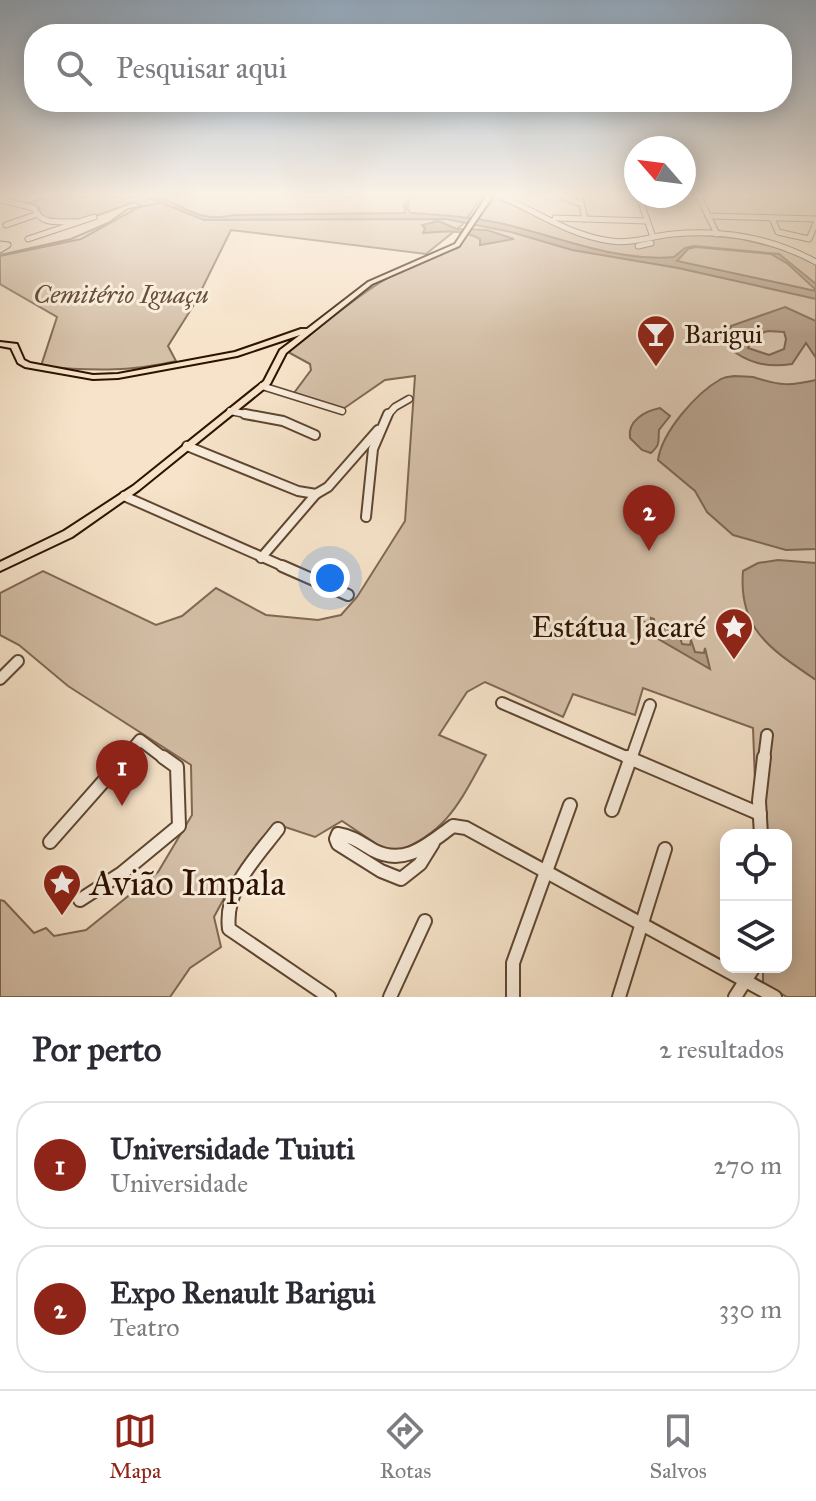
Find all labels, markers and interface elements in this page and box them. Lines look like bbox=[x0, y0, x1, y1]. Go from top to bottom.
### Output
search box bbox=[24, 24, 792, 112]
icon: search bbox=[52, 46, 96, 90]
text: Pesquisar aqui bbox=[116, 50, 287, 86]
north arrow bbox=[624, 136, 696, 208]
park label: Cemitério Iguaçu bbox=[33, 278, 209, 310]
bar icon: Barigui bbox=[635, 313, 677, 368]
place label: Barigui bbox=[684, 318, 762, 350]
pin: 2 bbox=[623, 485, 675, 551]
your location bbox=[310, 558, 350, 598]
place icon: Estátua Jacaré bbox=[713, 606, 755, 661]
place label: Estátua Jacaré bbox=[532, 609, 707, 645]
pin: 1 bbox=[96, 740, 148, 806]
map controls bbox=[720, 829, 792, 973]
button: locate bbox=[720, 829, 792, 901]
place label: Avião Impala bbox=[88, 861, 286, 905]
place icon: Avião Impala bbox=[41, 862, 83, 917]
button: layers bbox=[720, 901, 792, 973]
text: Por perto bbox=[32, 1029, 161, 1070]
text: 2 resultados bbox=[659, 1033, 784, 1065]
text: Universidade Tuiuti bbox=[110, 1131, 355, 1167]
text: 1 bbox=[55, 1149, 65, 1181]
text: 270 m bbox=[713, 1149, 782, 1181]
text: Universidade bbox=[110, 1167, 248, 1199]
text: Expo Renault Barigui bbox=[110, 1275, 376, 1311]
text: 2 bbox=[54, 1293, 66, 1325]
text: 330 m bbox=[719, 1293, 782, 1325]
text: Teatro bbox=[110, 1311, 180, 1343]
tab: Mapa bbox=[109, 1409, 161, 1484]
tab: Rotas bbox=[380, 1409, 431, 1484]
tab: Salvos bbox=[650, 1409, 707, 1484]

